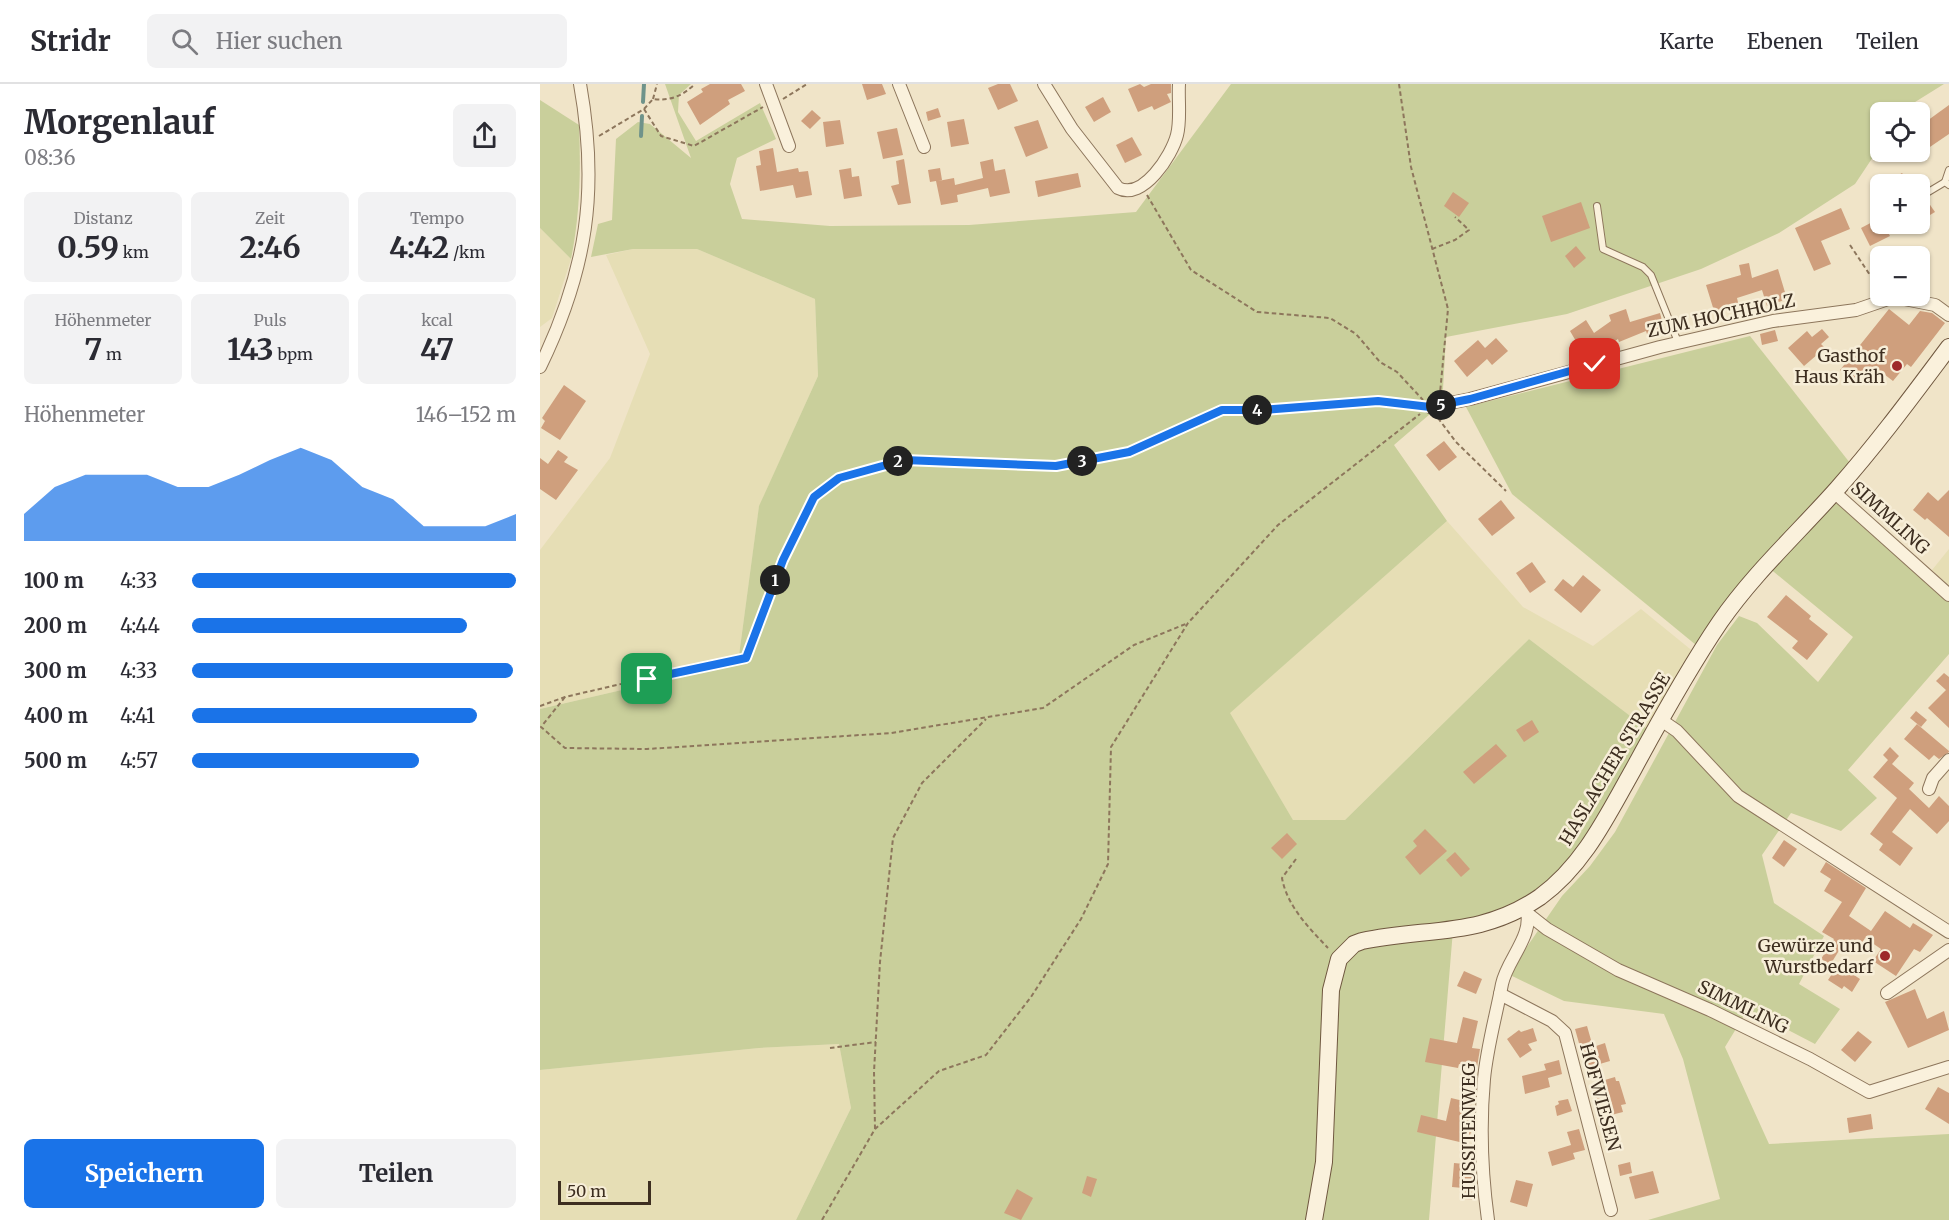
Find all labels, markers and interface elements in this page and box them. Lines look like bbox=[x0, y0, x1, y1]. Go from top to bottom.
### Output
search box bbox=[147, 14, 567, 68]
text: Stridr bbox=[30, 23, 111, 59]
icon: search bbox=[168, 25, 201, 58]
text: Hier suchen bbox=[216, 27, 343, 55]
text: Karte bbox=[1659, 28, 1714, 55]
text: Ebenen bbox=[1747, 28, 1823, 55]
text: Teilen bbox=[1856, 28, 1919, 55]
text: Morgenlauf bbox=[24, 102, 215, 143]
map controls bbox=[1870, 102, 1930, 306]
button: locate bbox=[1870, 102, 1930, 162]
button: share bbox=[453, 104, 516, 167]
text: 08:36 bbox=[24, 145, 76, 170]
button: + bbox=[1870, 174, 1930, 234]
text: Distanz bbox=[73, 208, 133, 228]
text: Zeit bbox=[255, 208, 285, 228]
text: Tempo bbox=[410, 208, 464, 228]
text: 0.59 bbox=[57, 228, 119, 266]
text: 2:46 bbox=[239, 228, 301, 266]
text: 4:42 bbox=[389, 228, 449, 266]
text: km bbox=[119, 242, 149, 262]
text: /km bbox=[449, 242, 485, 262]
button: − bbox=[1870, 246, 1930, 306]
street label: ZUM HOCHHOLZ bbox=[1645, 289, 1797, 342]
text: Höhenmeter bbox=[55, 310, 151, 330]
text: Puls bbox=[253, 310, 287, 330]
text: kcal bbox=[421, 310, 453, 330]
text: 7 bbox=[84, 330, 102, 368]
text: 143 bbox=[227, 330, 274, 368]
text: 47 bbox=[420, 330, 454, 368]
pin bbox=[1569, 338, 1620, 389]
text: m bbox=[102, 344, 122, 364]
text: bpm bbox=[274, 344, 313, 364]
place label: Gasthof Haus Kräh bbox=[1795, 344, 1886, 388]
icon: check bbox=[1578, 347, 1611, 380]
marker: Gasthof Haus Kräh bbox=[1890, 359, 1904, 373]
pin: 5 bbox=[1426, 390, 1456, 420]
pin: 4 bbox=[1242, 395, 1272, 425]
text: 5 bbox=[1436, 395, 1446, 415]
text: 4 bbox=[1252, 400, 1262, 420]
text: Höhenmeter bbox=[24, 402, 145, 427]
text: 146–152 m bbox=[416, 402, 516, 427]
pin: 2 bbox=[883, 446, 913, 476]
pin: 3 bbox=[1067, 446, 1097, 476]
text: 2 bbox=[893, 451, 903, 471]
text: 3 bbox=[1077, 451, 1087, 471]
street label: SIMMLING bbox=[1846, 476, 1934, 559]
pin: 1 bbox=[760, 565, 790, 595]
text: 100 m bbox=[24, 568, 84, 593]
text: 4:33 bbox=[120, 568, 158, 593]
text: 1 bbox=[771, 570, 779, 590]
text: 200 m bbox=[24, 613, 87, 638]
text: 4:44 bbox=[120, 613, 160, 638]
pin bbox=[621, 653, 672, 704]
text: 300 m bbox=[24, 658, 87, 683]
text: 4:33 bbox=[120, 658, 158, 683]
icon: arrive bbox=[630, 662, 663, 695]
street label: HASLACHER STRASSE bbox=[1554, 668, 1676, 849]
text: 400 m bbox=[24, 703, 88, 728]
text: 4:41 bbox=[120, 703, 155, 728]
text: 500 m bbox=[24, 748, 87, 773]
text: 4:57 bbox=[120, 748, 158, 773]
place label: Gewürze und Wurstbedarf bbox=[1758, 934, 1874, 978]
marker: Gewürze und Wurstbedarf bbox=[1878, 949, 1892, 963]
street label: SIMMLING bbox=[1694, 975, 1792, 1038]
street label: HOFWIESEN bbox=[1575, 1040, 1626, 1153]
street label: HUSSITENWEG bbox=[1457, 1063, 1480, 1199]
button: Speichern bbox=[24, 1139, 264, 1208]
button: Teilen bbox=[276, 1139, 516, 1208]
scale bar bbox=[558, 1178, 651, 1206]
text: 50 m bbox=[567, 1181, 606, 1201]

